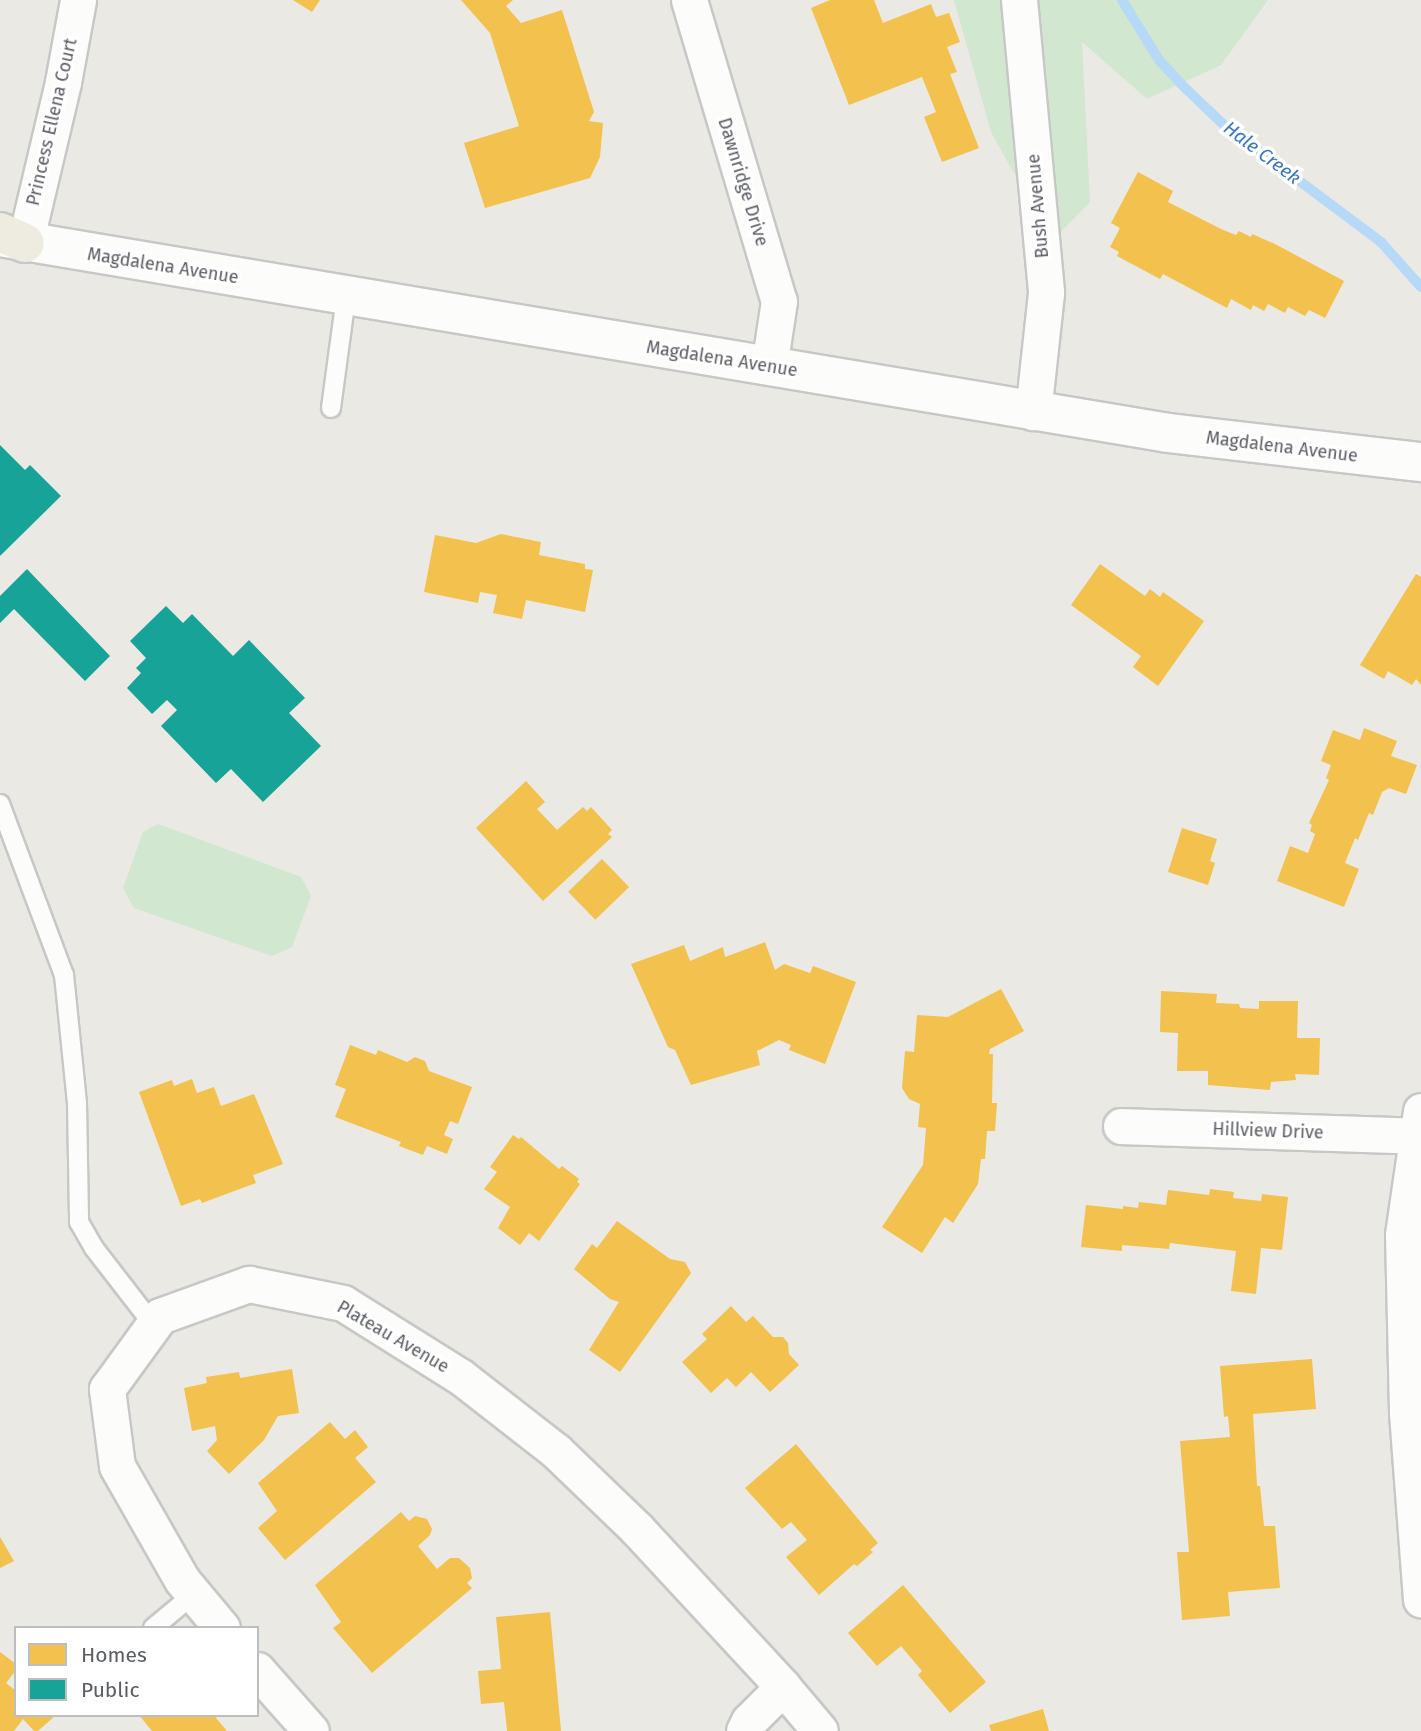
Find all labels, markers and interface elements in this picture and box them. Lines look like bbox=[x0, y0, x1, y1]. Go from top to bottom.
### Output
street label: Princess Ellena Court bbox=[22, 36, 82, 208]
street label: Dawnridge Drive bbox=[713, 115, 773, 249]
water label: Hale Creek bbox=[1219, 117, 1305, 189]
street label: Bush Avenue bbox=[1023, 153, 1053, 259]
street label: Magdalena Avenue bbox=[86, 243, 240, 289]
street label: Magdalena Avenue bbox=[645, 336, 799, 382]
street label: Magdalena Avenue bbox=[1205, 427, 1359, 467]
street label: Hillview Drive bbox=[1212, 1118, 1324, 1144]
street label: Plateau Avenue bbox=[333, 1296, 453, 1378]
legend bbox=[14, 1626, 259, 1717]
text: Homes bbox=[81, 1642, 147, 1668]
text: Public bbox=[81, 1677, 139, 1703]

